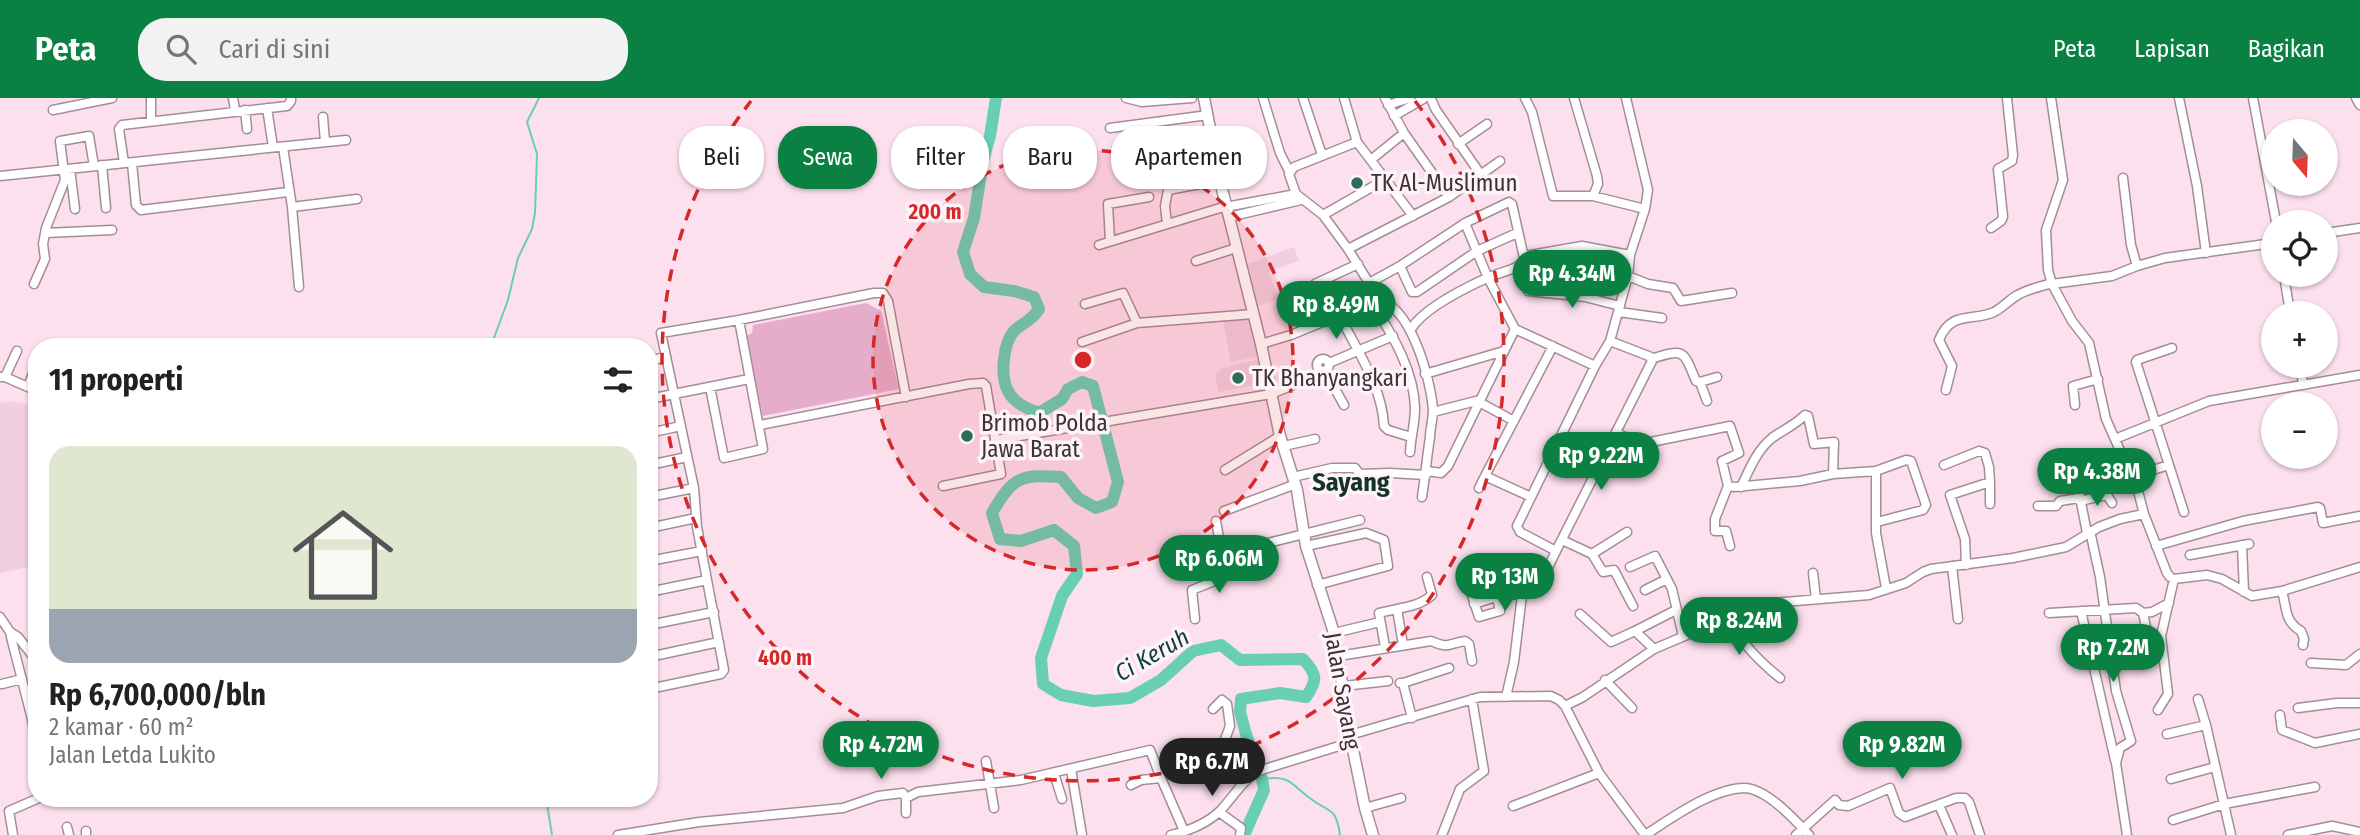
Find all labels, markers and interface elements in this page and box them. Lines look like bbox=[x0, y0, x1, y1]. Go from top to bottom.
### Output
search box bbox=[138, 18, 628, 81]
text: Peta bbox=[35, 29, 96, 69]
icon: search bbox=[162, 30, 200, 68]
text: Cari di sini bbox=[218, 34, 330, 65]
text: Peta bbox=[2053, 35, 2096, 63]
text: Lapisan bbox=[2134, 35, 2210, 63]
text: Bagikan bbox=[2248, 35, 2325, 63]
north arrow bbox=[2261, 119, 2338, 196]
map controls bbox=[2261, 119, 2338, 469]
chip: Beli bbox=[679, 126, 764, 189]
chip: Sewa bbox=[778, 126, 877, 189]
chip: Filter bbox=[891, 126, 989, 189]
chip: Baru bbox=[1003, 126, 1097, 189]
chip: Apartemen bbox=[1111, 126, 1267, 189]
place label: TK Al-Muslimun bbox=[1371, 169, 1518, 197]
marker: TK Al-Muslimun bbox=[1349, 175, 1365, 191]
text: 200 m bbox=[907, 199, 962, 225]
button: locate bbox=[2261, 210, 2338, 287]
pin: Rp 4.34M bbox=[1500, 250, 1644, 310]
text: Rp 4.34M bbox=[1529, 259, 1615, 287]
pin: Rp 8.49M bbox=[1264, 282, 1408, 341]
text: Rp 8.49M bbox=[1293, 290, 1379, 318]
button: + bbox=[2261, 301, 2338, 378]
centre of rings bbox=[1071, 348, 1095, 372]
icon: filters bbox=[599, 361, 637, 399]
text: 11 properti bbox=[49, 362, 183, 398]
place label: TK Bhanyangkari bbox=[1252, 364, 1408, 392]
marker: TK Bhanyangkari bbox=[1230, 370, 1246, 386]
button: − bbox=[2261, 392, 2338, 469]
place label: Brimob Polda Jawa Barat bbox=[981, 409, 1108, 463]
marker: Brimob Polda Jawa Barat bbox=[959, 428, 975, 444]
pin: Rp 9.22M bbox=[1529, 432, 1673, 492]
text: Rp 9.22M bbox=[1558, 441, 1644, 469]
pin: Rp 4.38M bbox=[2025, 448, 2169, 508]
text: Rp 4.38M bbox=[2053, 457, 2141, 485]
district label: Sayang bbox=[1312, 467, 1390, 498]
icon: home bbox=[280, 492, 406, 618]
pin: Rp 6.06M bbox=[1147, 536, 1291, 595]
text: Rp 6.06M bbox=[1175, 544, 1263, 572]
pin: Rp 13M bbox=[1448, 554, 1562, 613]
text: Rp 13M bbox=[1471, 562, 1539, 590]
pin: Rp 8.24M bbox=[1667, 598, 1811, 657]
text: Rp 8.24M bbox=[1696, 606, 1782, 634]
water label: Ci Keruh bbox=[1110, 623, 1194, 687]
pin: Rp 7.2M bbox=[2048, 624, 2178, 684]
street label: Jalan Sayang bbox=[1319, 630, 1367, 752]
text: Rp 7.2M bbox=[2077, 633, 2149, 661]
text: 400 m bbox=[758, 645, 812, 671]
text: Rp 6,700,000/bln bbox=[49, 677, 266, 713]
text: 2 kamar · 60 m² bbox=[49, 713, 194, 741]
pin: Rp 4.72M bbox=[809, 722, 953, 781]
pin: Rp 9.82M bbox=[1830, 722, 1974, 781]
text: Rp 4.72M bbox=[839, 730, 923, 758]
text: Rp 9.82M bbox=[1859, 730, 1945, 758]
pin: Rp 6.7M bbox=[1147, 738, 1277, 798]
text: Jalan Letda Lukito bbox=[49, 741, 216, 769]
text: Rp 6.7M bbox=[1175, 747, 1249, 775]

